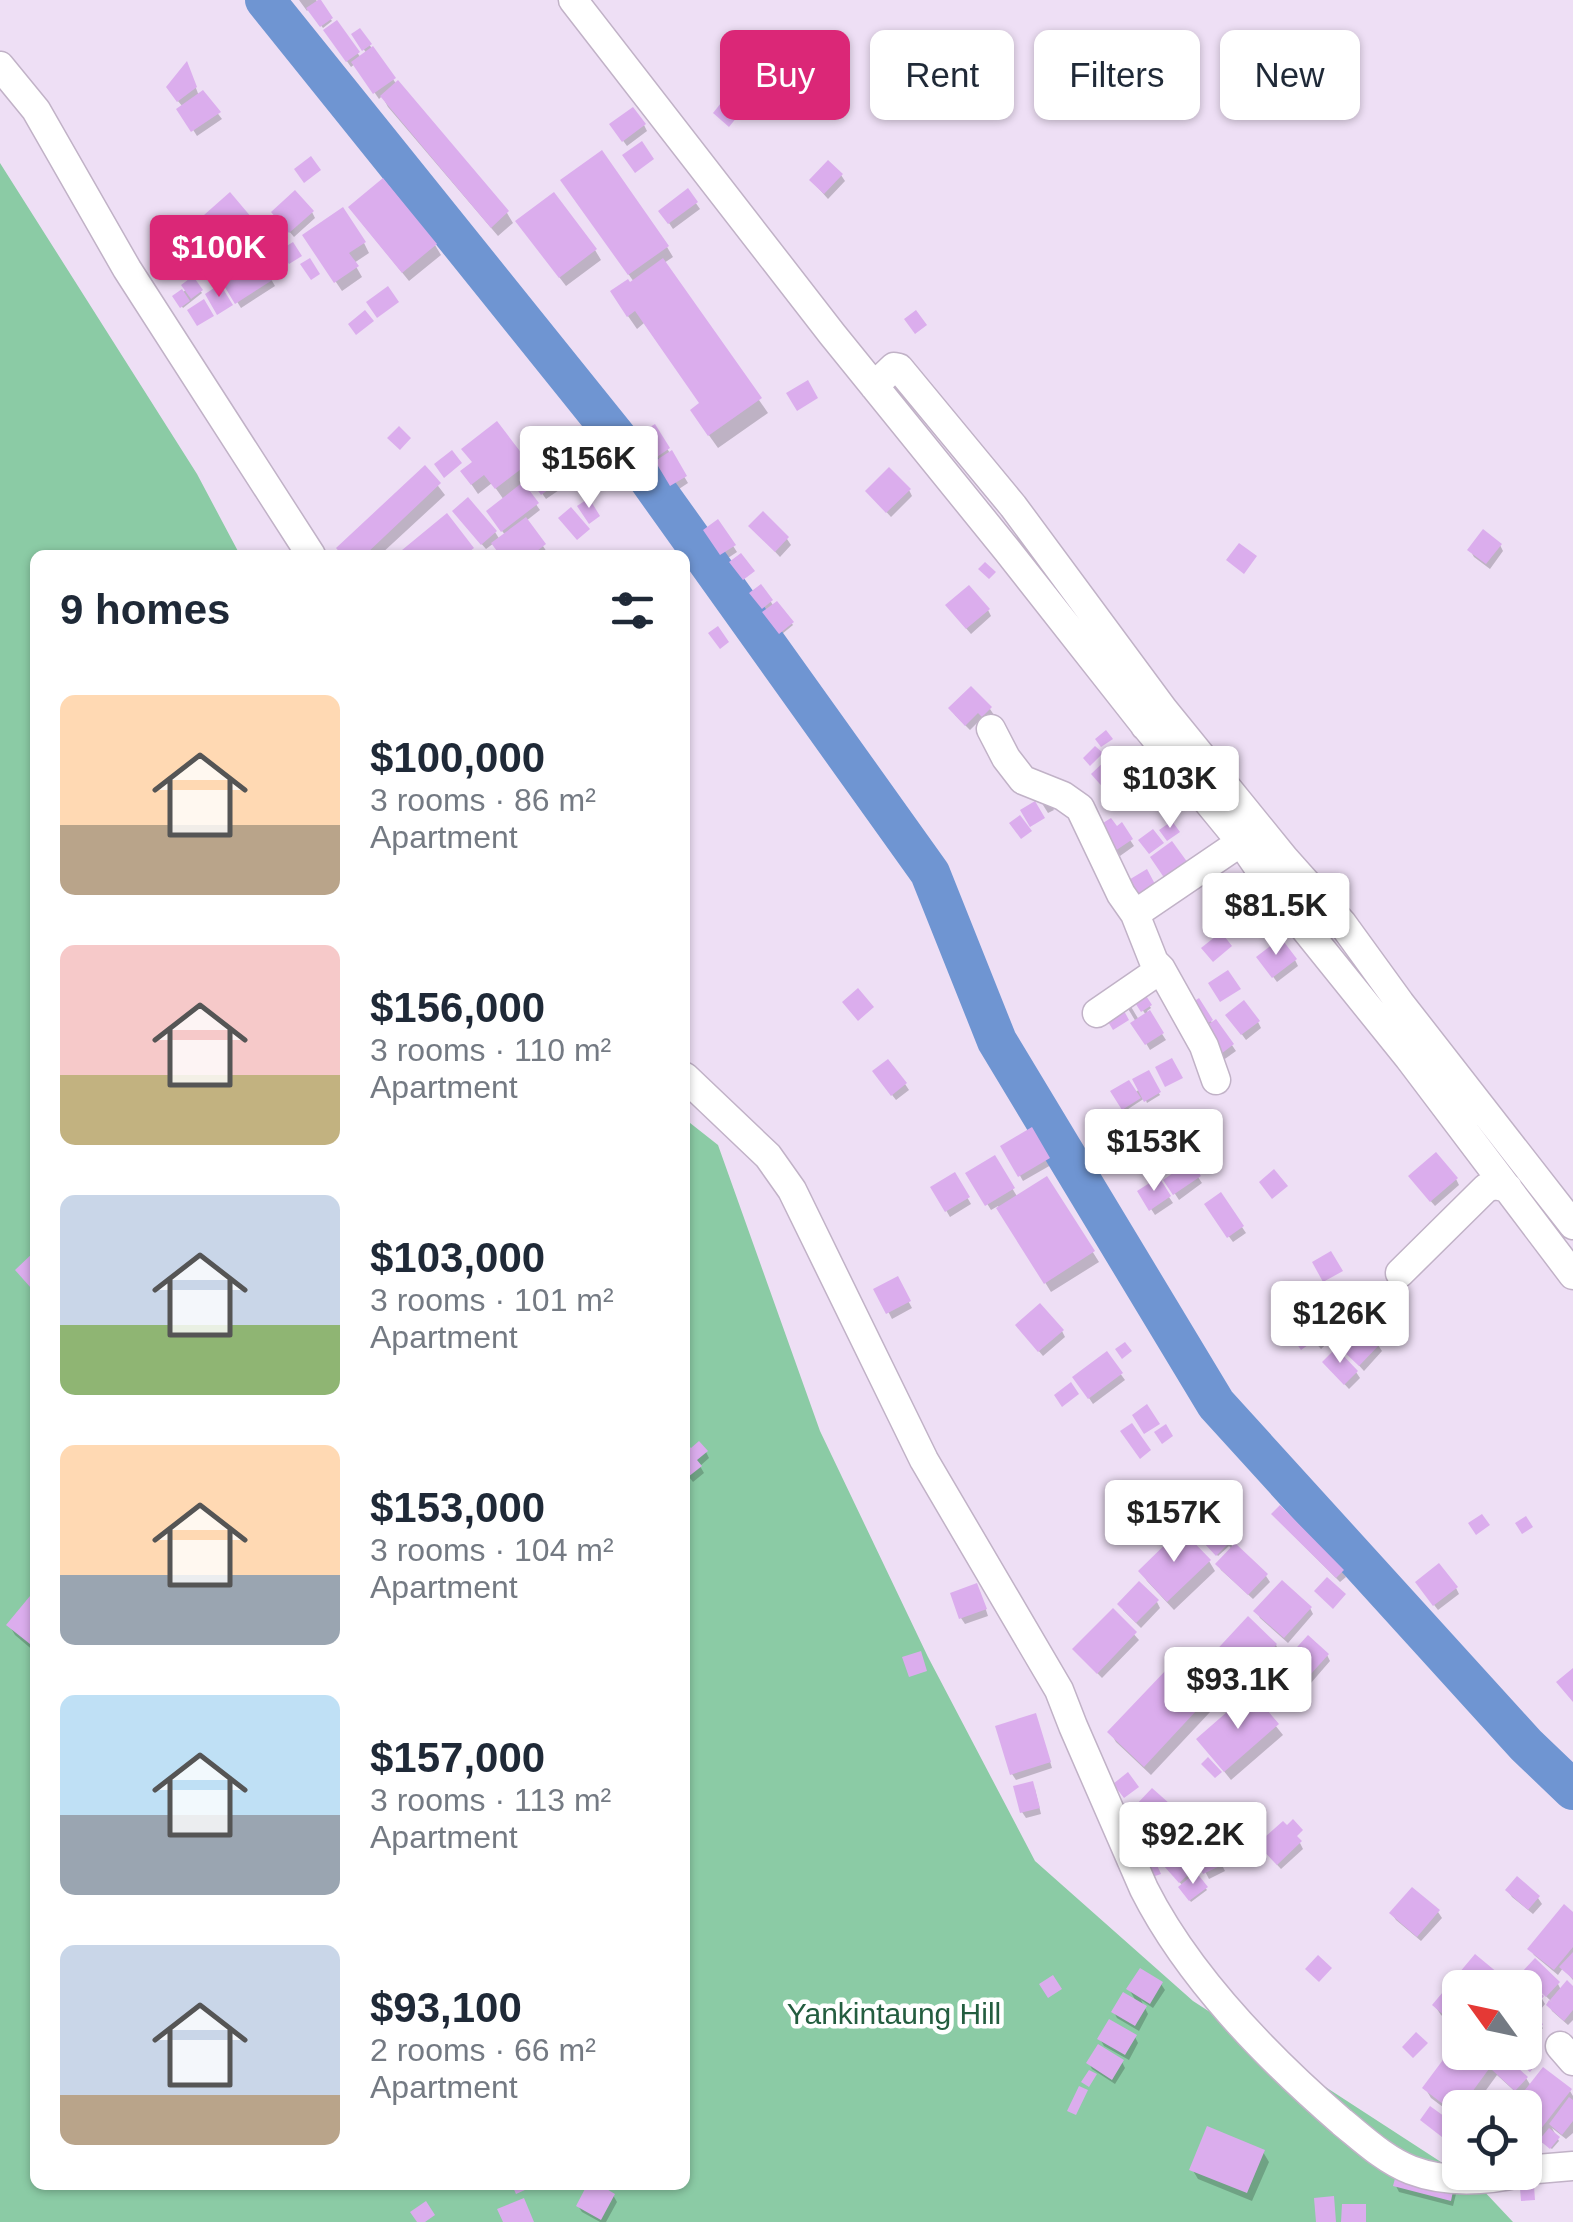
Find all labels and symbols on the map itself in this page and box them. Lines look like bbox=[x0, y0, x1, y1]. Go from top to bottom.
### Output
pin: $100K bbox=[149, 215, 289, 300]
pin: $156K bbox=[519, 426, 659, 511]
pin: $103K bbox=[1100, 746, 1240, 831]
pin: $81.5K bbox=[1195, 873, 1357, 958]
pin: $153K bbox=[1084, 1109, 1224, 1194]
pin: $126K bbox=[1270, 1281, 1410, 1366]
pin: $157K bbox=[1104, 1480, 1244, 1565]
pin: $93.1K bbox=[1157, 1647, 1319, 1732]
pin: $92.2K bbox=[1112, 1802, 1274, 1887]
north arrow bbox=[1442, 1970, 1542, 2070]
park label: Yankintaung Hill bbox=[787, 1997, 1001, 2030]

